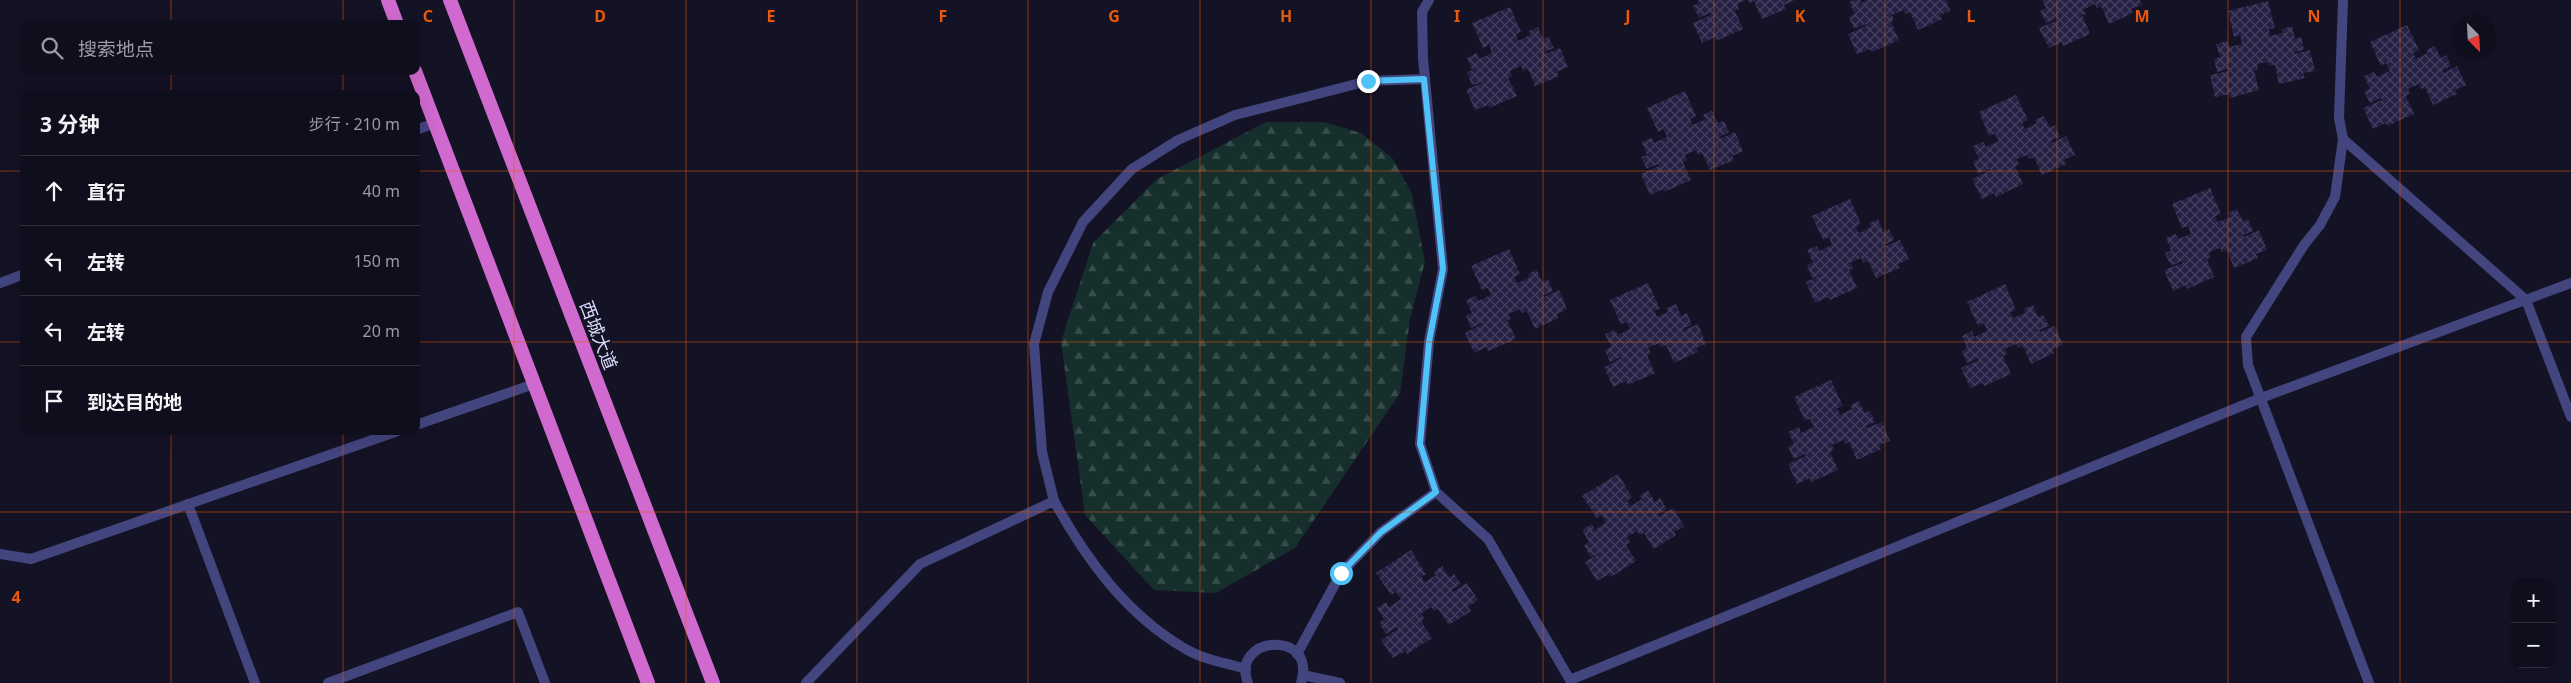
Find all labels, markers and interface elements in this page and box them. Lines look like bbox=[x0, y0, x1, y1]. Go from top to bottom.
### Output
text: C bbox=[423, 5, 433, 27]
text: D bbox=[594, 5, 606, 27]
text: E bbox=[767, 5, 776, 27]
text: F bbox=[939, 5, 947, 27]
text: G bbox=[1108, 5, 1120, 27]
text: H bbox=[1280, 5, 1292, 27]
text: I bbox=[1454, 5, 1460, 27]
text: J bbox=[1623, 5, 1631, 27]
text: K bbox=[1795, 5, 1806, 27]
text: L bbox=[1967, 5, 1976, 27]
text: M bbox=[2134, 5, 2150, 27]
text: N bbox=[2307, 5, 2321, 27]
north arrow bbox=[2451, 15, 2496, 60]
search box bbox=[20, 20, 420, 75]
icon: search bbox=[38, 34, 66, 62]
text: 搜索地点 bbox=[78, 36, 154, 62]
route end bbox=[1357, 70, 1380, 93]
text: 3 分钟 bbox=[40, 110, 99, 138]
text: 步行 · 210 m bbox=[309, 113, 400, 135]
icon: ahead bbox=[40, 177, 68, 205]
text: 直行 bbox=[87, 179, 125, 205]
text: 40 m bbox=[363, 180, 400, 202]
icon: left bbox=[40, 247, 68, 275]
text: 左转 bbox=[87, 249, 125, 275]
text: 150 m bbox=[353, 250, 400, 272]
street label: 西城大道 bbox=[575, 297, 623, 373]
icon: left bbox=[40, 317, 68, 345]
text: 左转 bbox=[87, 319, 125, 345]
text: 20 m bbox=[363, 320, 400, 342]
icon: arrive bbox=[40, 387, 68, 415]
text: 到达目的地 bbox=[87, 389, 182, 415]
route start bbox=[1330, 562, 1353, 585]
map controls bbox=[2511, 578, 2556, 668]
button: + bbox=[2511, 578, 2556, 623]
text: 4 bbox=[11, 586, 21, 608]
button: − bbox=[2511, 623, 2556, 668]

